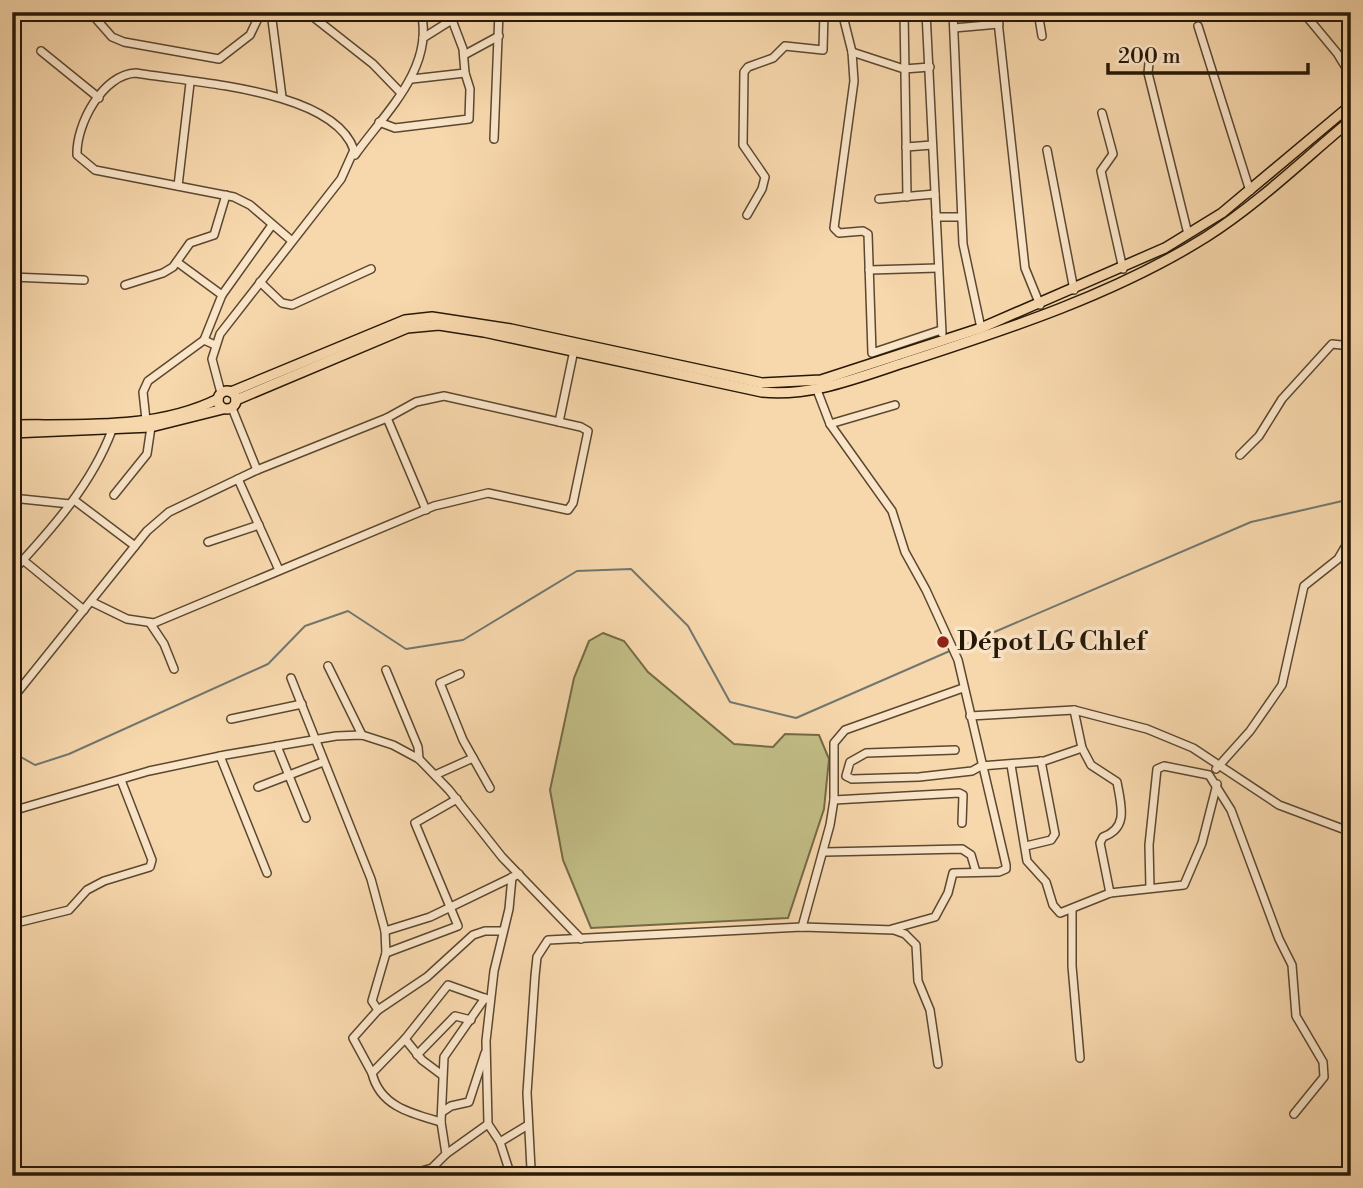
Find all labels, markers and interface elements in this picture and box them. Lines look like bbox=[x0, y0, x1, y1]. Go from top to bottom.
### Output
scale bar bbox=[1108, 32, 1307, 76]
text: 200 m bbox=[1118, 44, 1181, 70]
place label: Dépot LG Chlef bbox=[957, 626, 1148, 658]
marker: Dépot LG Chlef bbox=[935, 634, 951, 650]

